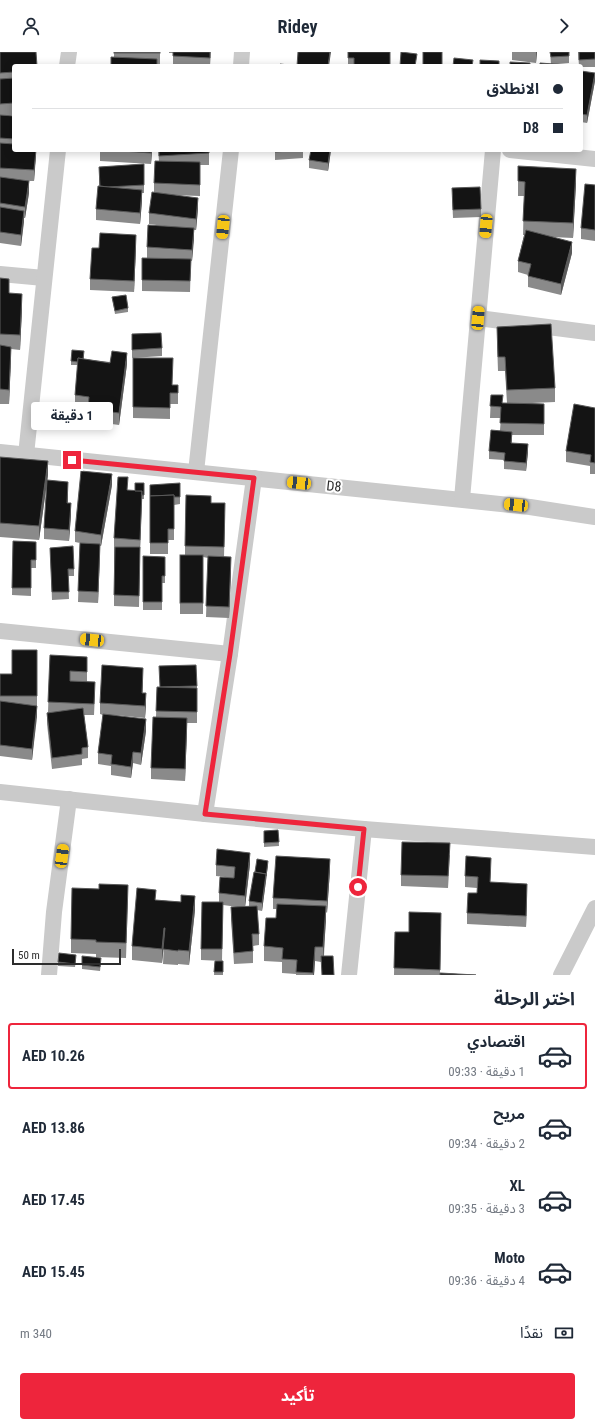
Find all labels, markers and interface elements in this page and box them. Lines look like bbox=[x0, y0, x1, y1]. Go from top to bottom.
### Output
icon: person bbox=[20, 15, 42, 37]
icon: forward bbox=[553, 15, 575, 37]
text: Ridey bbox=[278, 16, 317, 37]
text: الانطلاق bbox=[487, 80, 539, 98]
text: D8 bbox=[523, 119, 539, 137]
car bbox=[216, 214, 230, 240]
car bbox=[479, 214, 493, 238]
car bbox=[471, 306, 485, 330]
callout: 1 دقيقة bbox=[31, 402, 113, 430]
text: 1 دقيقة bbox=[51, 408, 93, 423]
route end bbox=[63, 451, 81, 469]
car bbox=[286, 476, 312, 490]
street label: D8 bbox=[326, 477, 342, 495]
car bbox=[503, 498, 529, 512]
car bbox=[79, 633, 105, 647]
car bbox=[54, 843, 70, 869]
route start bbox=[349, 878, 367, 896]
scale bar bbox=[12, 947, 121, 966]
text: 50 m bbox=[18, 949, 40, 962]
text: اختر الرحلة bbox=[494, 988, 575, 1009]
text: اقتصادي bbox=[467, 1033, 525, 1051]
icon: car bbox=[537, 1038, 573, 1074]
text: AED 10.26 bbox=[22, 1047, 85, 1065]
text: 1 دقيقة · 09:33 bbox=[448, 1064, 525, 1079]
text: مريح bbox=[493, 1105, 525, 1123]
icon: car bbox=[537, 1110, 573, 1146]
text: AED 13.86 bbox=[22, 1119, 85, 1137]
text: 2 دقيقة · 09:34 bbox=[448, 1136, 525, 1151]
text: XL bbox=[509, 1177, 525, 1195]
icon: car bbox=[537, 1182, 573, 1218]
text: AED 17.45 bbox=[22, 1191, 85, 1209]
text: 3 دقيقة · 09:35 bbox=[448, 1201, 525, 1216]
text: Moto bbox=[494, 1249, 525, 1267]
icon: car bbox=[537, 1254, 573, 1290]
text: AED 15.45 bbox=[22, 1263, 85, 1281]
text: 4 دقيقة · 09:36 bbox=[448, 1273, 525, 1288]
icon: cash bbox=[553, 1322, 575, 1344]
text: نقدًا bbox=[520, 1324, 543, 1342]
text: 340 m bbox=[20, 1326, 52, 1341]
button: تأكيد bbox=[20, 1373, 575, 1419]

